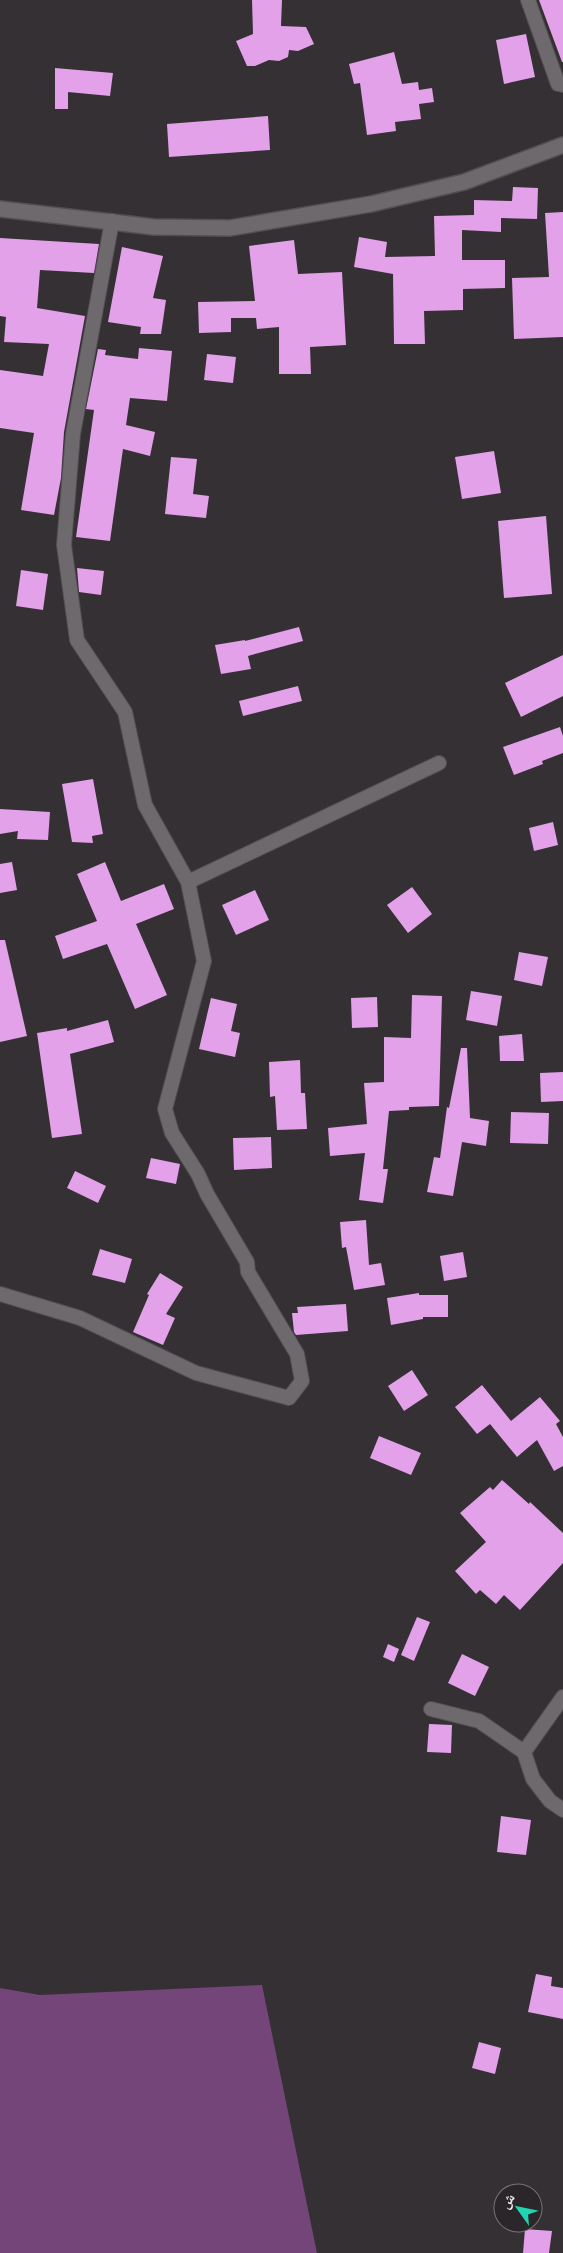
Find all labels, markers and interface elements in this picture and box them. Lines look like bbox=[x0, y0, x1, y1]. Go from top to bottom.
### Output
north arrow bbox=[493, 2183, 543, 2233]
text: ش bbox=[496, 2190, 519, 2212]

